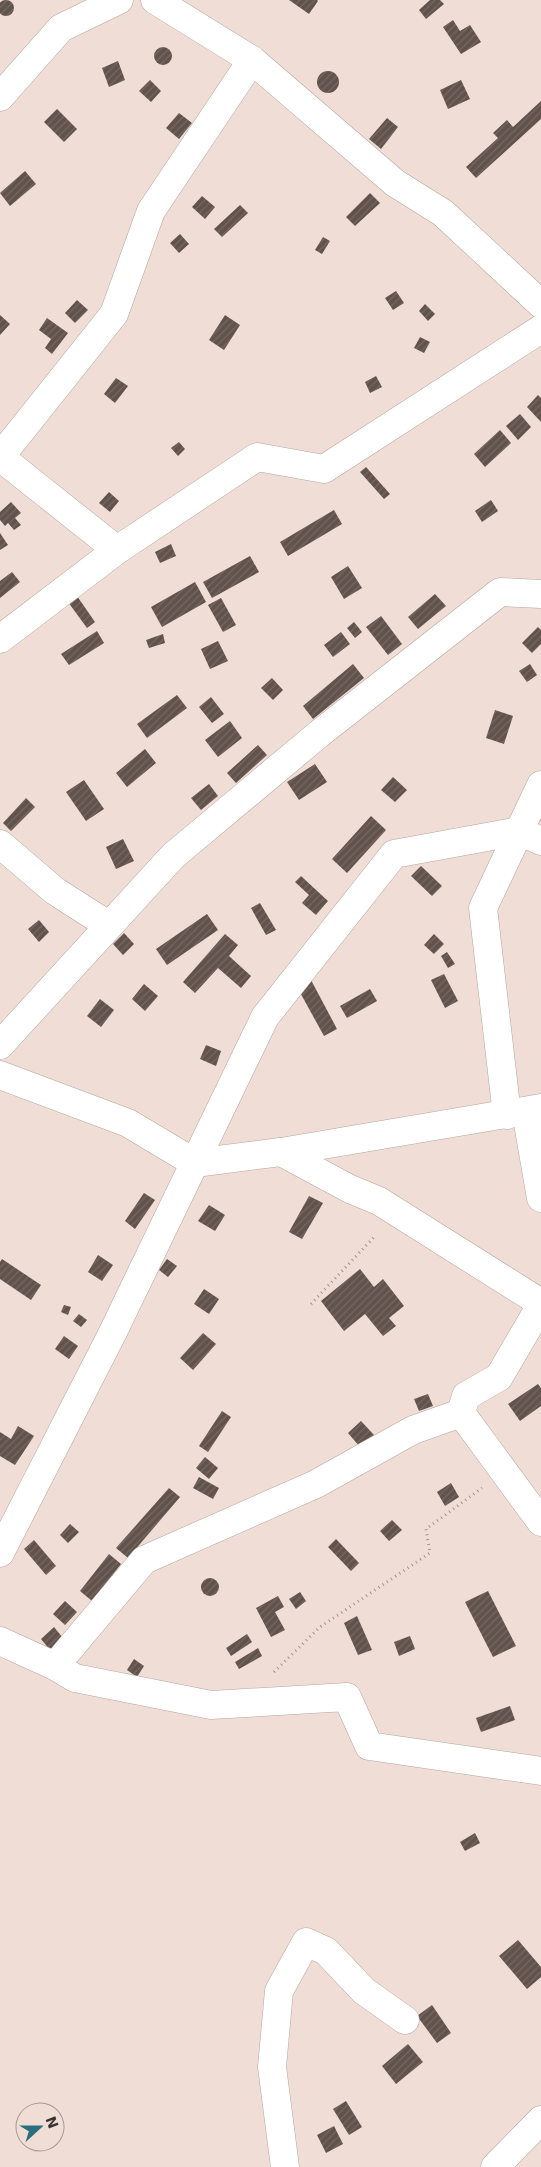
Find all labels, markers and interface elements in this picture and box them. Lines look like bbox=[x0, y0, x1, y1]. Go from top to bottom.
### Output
north arrow bbox=[15, 2102, 65, 2152]
text: N bbox=[43, 2114, 62, 2131]

